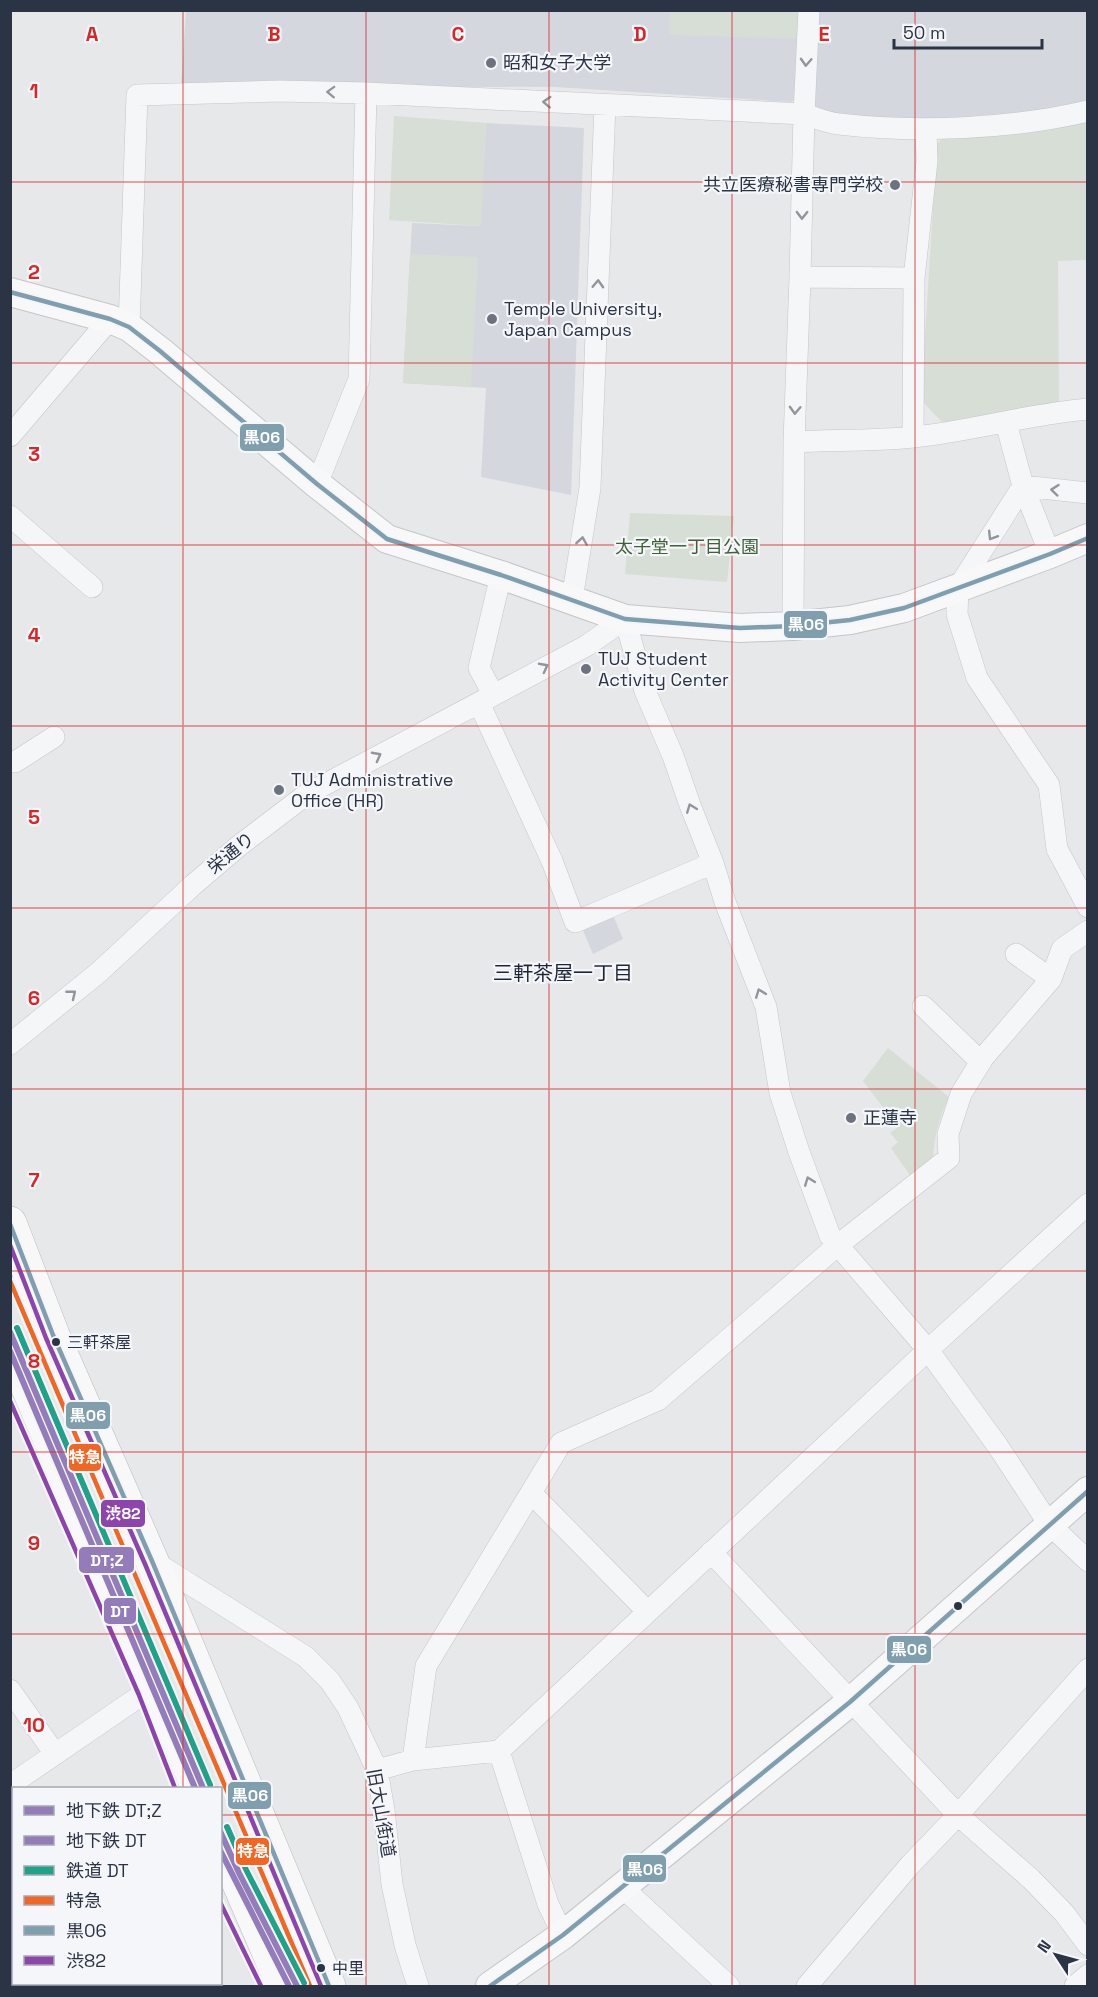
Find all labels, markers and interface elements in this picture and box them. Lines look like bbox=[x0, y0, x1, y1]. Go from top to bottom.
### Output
scale bar bbox=[894, 12, 1042, 50]
text: A bbox=[86, 21, 99, 47]
text: B bbox=[267, 21, 281, 47]
text: C bbox=[452, 21, 465, 47]
text: D bbox=[633, 21, 647, 47]
text: E bbox=[818, 21, 830, 47]
text: 50 m bbox=[903, 21, 945, 44]
place label: 昭和女子大学 bbox=[503, 51, 611, 74]
marker: 昭和女子大学 bbox=[484, 56, 498, 70]
one-way arrow bbox=[800, 58, 813, 67]
text: 1 bbox=[29, 78, 39, 104]
one-way arrow bbox=[327, 86, 336, 98]
one-way arrow bbox=[542, 96, 551, 109]
place label: 共立医療秘書専門学校 bbox=[703, 173, 883, 196]
marker: 共立医療秘書専門学校 bbox=[888, 178, 902, 192]
one-way arrow bbox=[796, 210, 808, 219]
text: 2 bbox=[28, 259, 40, 285]
one-way arrow bbox=[592, 280, 605, 289]
place label: Temple University, Japan Campus bbox=[504, 297, 662, 341]
marker: Temple University, Japan Campus bbox=[485, 312, 499, 326]
one-way arrow bbox=[789, 405, 802, 414]
line badge: 黒06 bbox=[239, 423, 285, 452]
text: 黒06 bbox=[244, 427, 280, 448]
text: 3 bbox=[28, 441, 40, 467]
one-way arrow bbox=[1051, 484, 1060, 497]
one-way arrow bbox=[988, 529, 999, 540]
park label: 太子堂一丁目公園 bbox=[615, 535, 759, 558]
one-way arrow bbox=[575, 537, 587, 546]
line badge: 黒06 bbox=[783, 610, 828, 639]
text: 黒06 bbox=[788, 614, 824, 635]
text: 4 bbox=[28, 622, 41, 648]
place label: TUJ Student Activity Center bbox=[598, 647, 729, 691]
marker: TUJ Student Activity Center bbox=[579, 662, 593, 676]
one-way arrow bbox=[538, 663, 549, 674]
one-way arrow bbox=[371, 752, 381, 763]
place label: TUJ Administrative Office (HR) bbox=[291, 768, 453, 812]
marker: TUJ Administrative Office (HR) bbox=[272, 783, 286, 797]
text: 5 bbox=[28, 804, 40, 830]
one-way arrow bbox=[686, 804, 698, 815]
street label: 栄通り bbox=[202, 827, 259, 879]
district label: 三軒茶屋一丁目 bbox=[493, 960, 633, 986]
text: 6 bbox=[28, 985, 40, 1011]
one-way arrow bbox=[755, 988, 768, 999]
one-way arrow bbox=[65, 990, 76, 1001]
place label: 正蓮寺 bbox=[863, 1106, 917, 1129]
marker: 正蓮寺 bbox=[844, 1111, 858, 1125]
text: 7 bbox=[28, 1167, 40, 1193]
one-way arrow bbox=[804, 1176, 817, 1187]
place label: 三軒茶屋 bbox=[67, 1332, 131, 1353]
marker: 三軒茶屋 bbox=[50, 1336, 62, 1348]
text: 8 bbox=[28, 1348, 40, 1374]
line badge: 黒06 bbox=[65, 1401, 111, 1430]
text: 黒06 bbox=[70, 1405, 106, 1426]
line badge: 特急 bbox=[68, 1443, 102, 1472]
text: 特急 bbox=[69, 1447, 101, 1468]
line badge: 渋82 bbox=[100, 1499, 146, 1528]
text: 渋82 bbox=[105, 1503, 141, 1524]
text: 9 bbox=[28, 1530, 40, 1556]
line badge: DT;Z bbox=[78, 1546, 135, 1574]
text: DT;Z bbox=[90, 1550, 124, 1571]
line badge: DT bbox=[103, 1597, 137, 1625]
unlabelled marker bbox=[952, 1600, 964, 1612]
text: DT bbox=[110, 1601, 130, 1622]
line badge: 黒06 bbox=[886, 1635, 932, 1664]
text: 黒06 bbox=[891, 1639, 927, 1660]
text: 10 bbox=[23, 1712, 45, 1738]
street label: 旧大山街道 bbox=[362, 1767, 401, 1859]
line badge: 黒06 bbox=[227, 1781, 272, 1810]
text: 黒06 bbox=[232, 1785, 268, 1806]
legend bbox=[12, 1787, 222, 1985]
text: 地下鉄 DT;Z bbox=[66, 1799, 162, 1822]
text: 地下鉄 DT bbox=[66, 1829, 147, 1852]
line badge: 特急 bbox=[235, 1837, 270, 1866]
text: 特急 bbox=[237, 1841, 269, 1862]
line badge: 黒06 bbox=[622, 1854, 667, 1883]
text: 鉄道 DT bbox=[66, 1859, 129, 1882]
text: 黒06 bbox=[627, 1859, 663, 1880]
text: 特急 bbox=[66, 1889, 102, 1912]
text: 黒06 bbox=[66, 1919, 107, 1942]
north arrow bbox=[1026, 1925, 1086, 1985]
text: N bbox=[1033, 1936, 1056, 1957]
text: 渋82 bbox=[66, 1949, 106, 1972]
place label: 中里 bbox=[332, 1958, 364, 1979]
marker: 中里 bbox=[315, 1962, 327, 1974]

